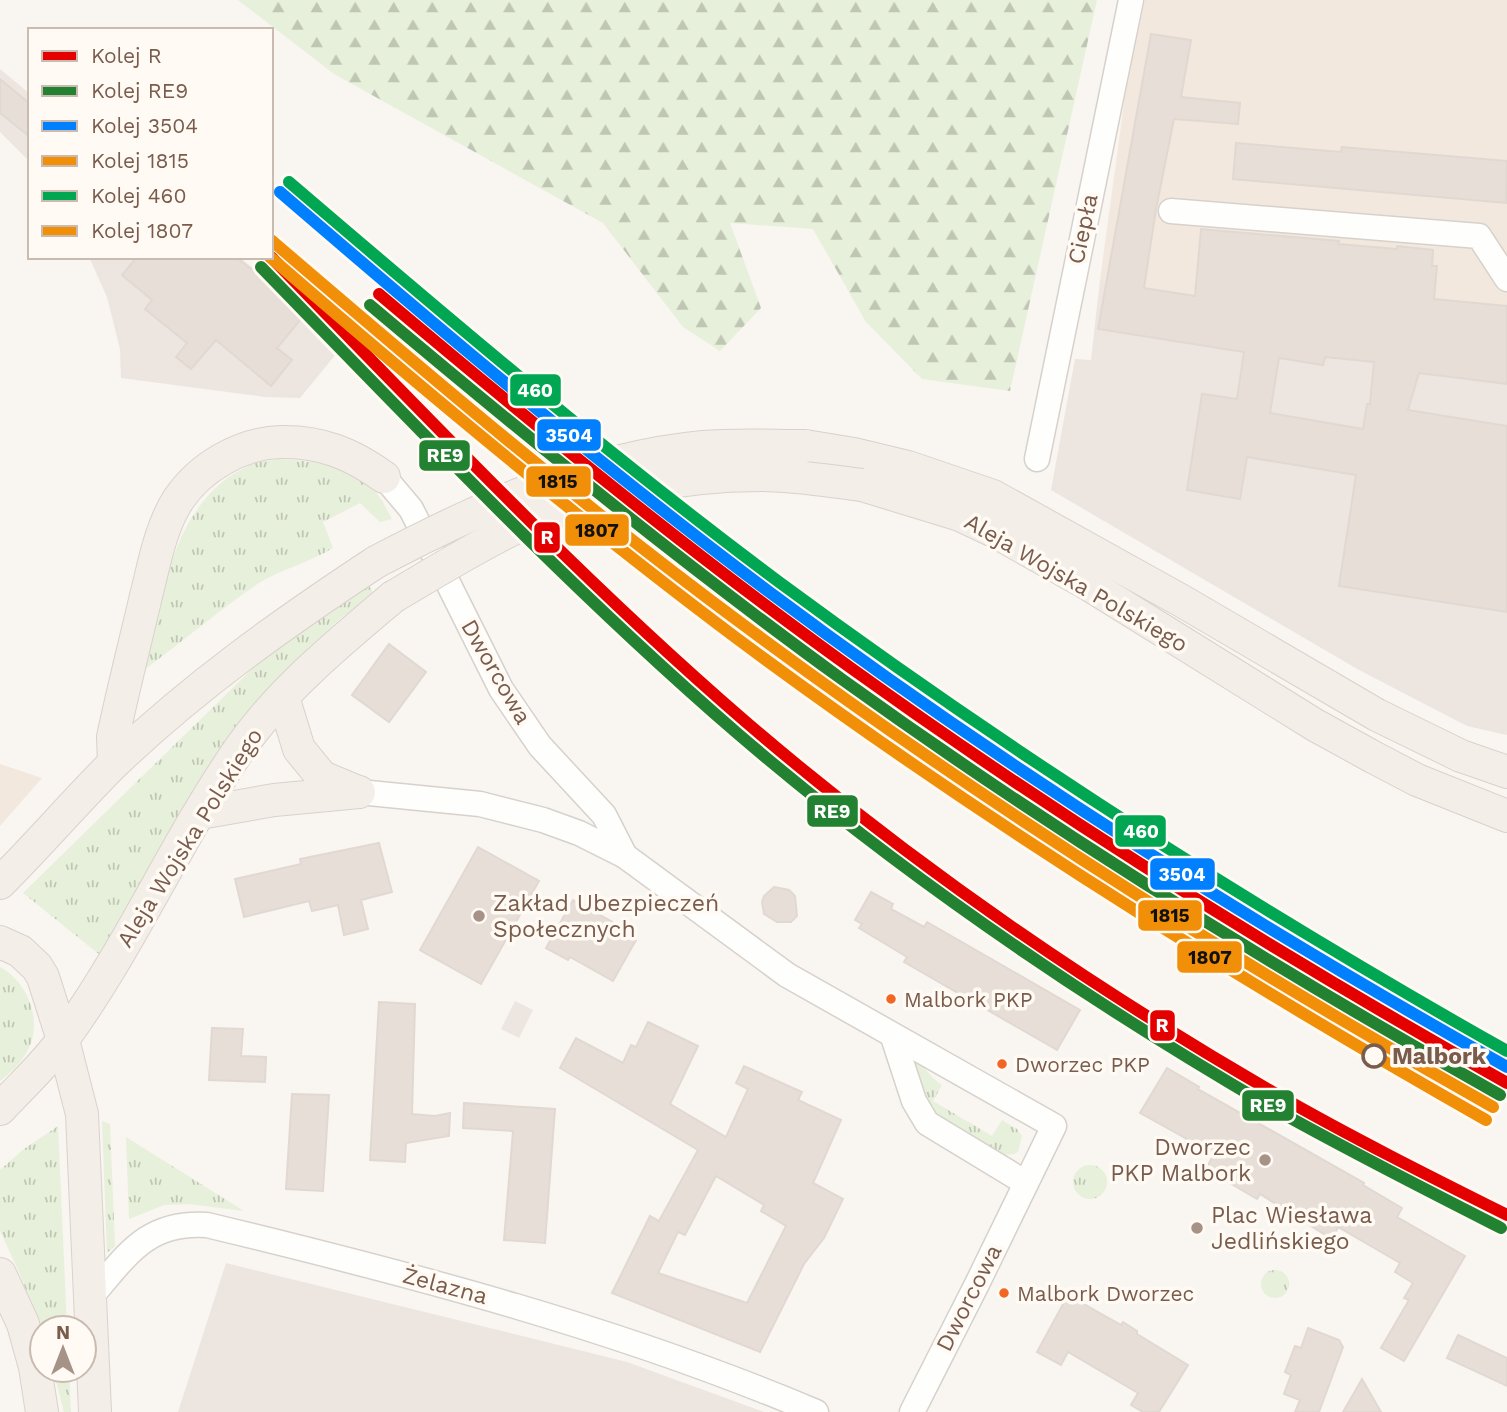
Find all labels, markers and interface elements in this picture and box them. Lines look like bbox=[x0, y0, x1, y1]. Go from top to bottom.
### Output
legend bbox=[28, 28, 273, 259]
text: Kolej R bbox=[91, 43, 162, 68]
text: Kolej RE9 bbox=[91, 78, 188, 103]
text: Kolej 3504 bbox=[91, 113, 198, 138]
text: Kolej 1815 bbox=[91, 148, 189, 173]
text: Kolej 460 bbox=[91, 183, 186, 208]
street label: Ciepła bbox=[1062, 191, 1104, 267]
text: Kolej 1807 bbox=[91, 218, 193, 243]
line badge: 460 bbox=[509, 373, 562, 407]
text: 460 bbox=[517, 379, 553, 402]
line badge: 3504 bbox=[536, 418, 602, 452]
text: 3504 bbox=[546, 424, 592, 447]
line badge: RE9 bbox=[418, 439, 471, 472]
text: RE9 bbox=[427, 444, 463, 467]
line badge: 1815 bbox=[525, 465, 592, 498]
text: 1815 bbox=[538, 470, 578, 493]
street label: Aleja Wojska Polskiego bbox=[960, 508, 1192, 658]
line badge: 1807 bbox=[564, 513, 630, 547]
text: 1807 bbox=[575, 519, 619, 542]
line badge: R bbox=[533, 521, 561, 554]
text: R bbox=[540, 526, 554, 549]
street label: Dworcowa bbox=[455, 615, 537, 729]
street label: Aleja Wojska Polskiego bbox=[111, 724, 269, 952]
line badge: RE9 bbox=[806, 794, 859, 828]
text: RE9 bbox=[814, 800, 850, 823]
line badge: 460 bbox=[1114, 814, 1167, 848]
text: 460 bbox=[1123, 820, 1159, 843]
line badge: 3504 bbox=[1149, 857, 1216, 891]
text: 3504 bbox=[1159, 863, 1205, 886]
place label: Zakład Ubezpieczeń Społecznych bbox=[493, 890, 719, 943]
line badge: 1815 bbox=[1137, 899, 1203, 932]
text: 1815 bbox=[1150, 904, 1190, 927]
marker: Zakład Ubezpieczeń Społecznych bbox=[471, 908, 487, 924]
line badge: 1807 bbox=[1176, 940, 1243, 974]
text: 1807 bbox=[1188, 946, 1232, 969]
place label: Malbork PKP bbox=[904, 987, 1032, 1012]
marker: Malbork PKP bbox=[884, 992, 898, 1006]
line badge: R bbox=[1149, 1009, 1176, 1042]
text: R bbox=[1155, 1014, 1169, 1037]
place label: Malbork bbox=[1392, 1043, 1487, 1070]
marker: Malbork bbox=[1362, 1044, 1386, 1068]
place label: Dworzec PKP bbox=[1015, 1052, 1150, 1077]
marker: Dworzec PKP bbox=[995, 1057, 1009, 1071]
line badge: RE9 bbox=[1241, 1089, 1295, 1122]
text: RE9 bbox=[1250, 1094, 1286, 1117]
place label: Dworzec PKP Malbork bbox=[1110, 1134, 1251, 1187]
marker: Dworzec PKP Malbork bbox=[1257, 1152, 1273, 1168]
place label: Plac Wiesława Jedlińskiego bbox=[1211, 1202, 1372, 1255]
marker: Plac Wiesława Jedlińskiego bbox=[1189, 1220, 1205, 1236]
street label: Dworcowa bbox=[931, 1240, 1007, 1356]
street label: Żelazna bbox=[400, 1262, 490, 1310]
place label: Malbork Dworzec bbox=[1017, 1281, 1194, 1306]
marker: Malbork Dworzec bbox=[997, 1286, 1011, 1300]
north arrow bbox=[28, 1314, 98, 1384]
text: N bbox=[56, 1321, 70, 1344]

